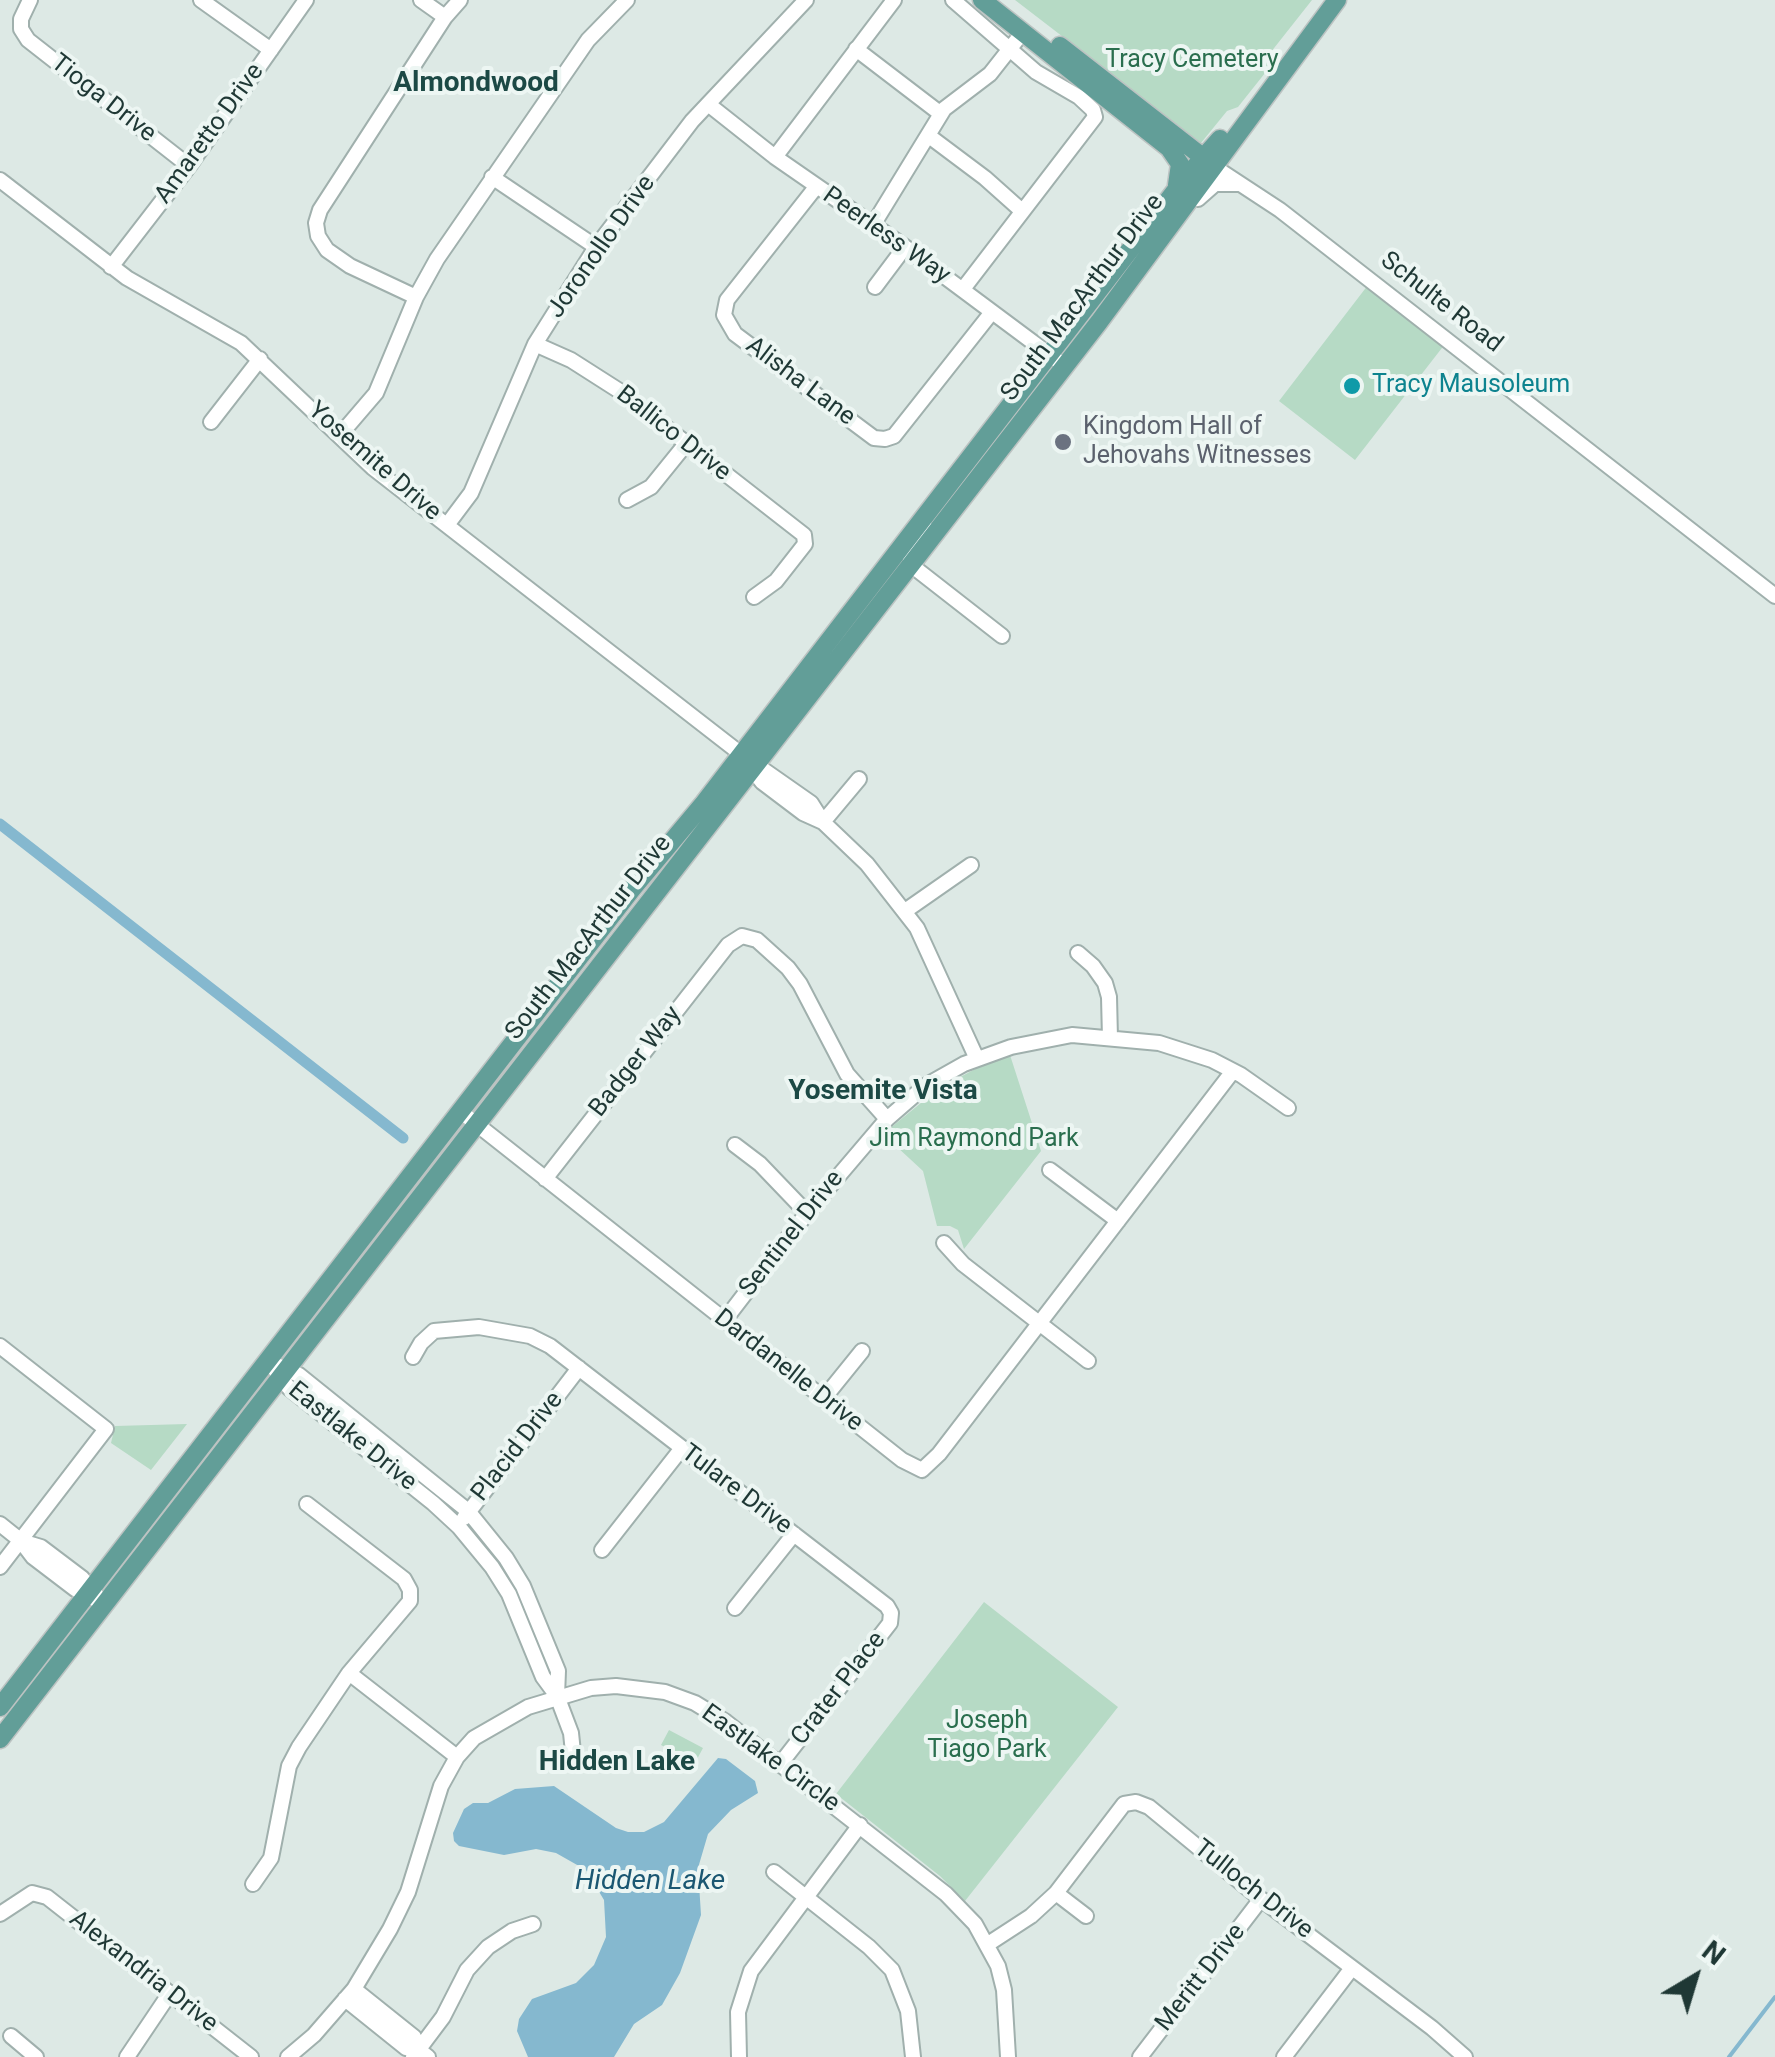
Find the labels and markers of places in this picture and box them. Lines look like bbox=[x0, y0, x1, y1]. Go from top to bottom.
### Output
place label: Tracy Mausoleum bbox=[1372, 371, 1570, 401]
marker: Tracy Mausoleum bbox=[1341, 375, 1363, 397]
place label: Kingdom Hall of Jehovahs Witnesses bbox=[1083, 413, 1312, 472]
marker: Kingdom Hall of Jehovahs Witnesses bbox=[1052, 431, 1074, 453]

